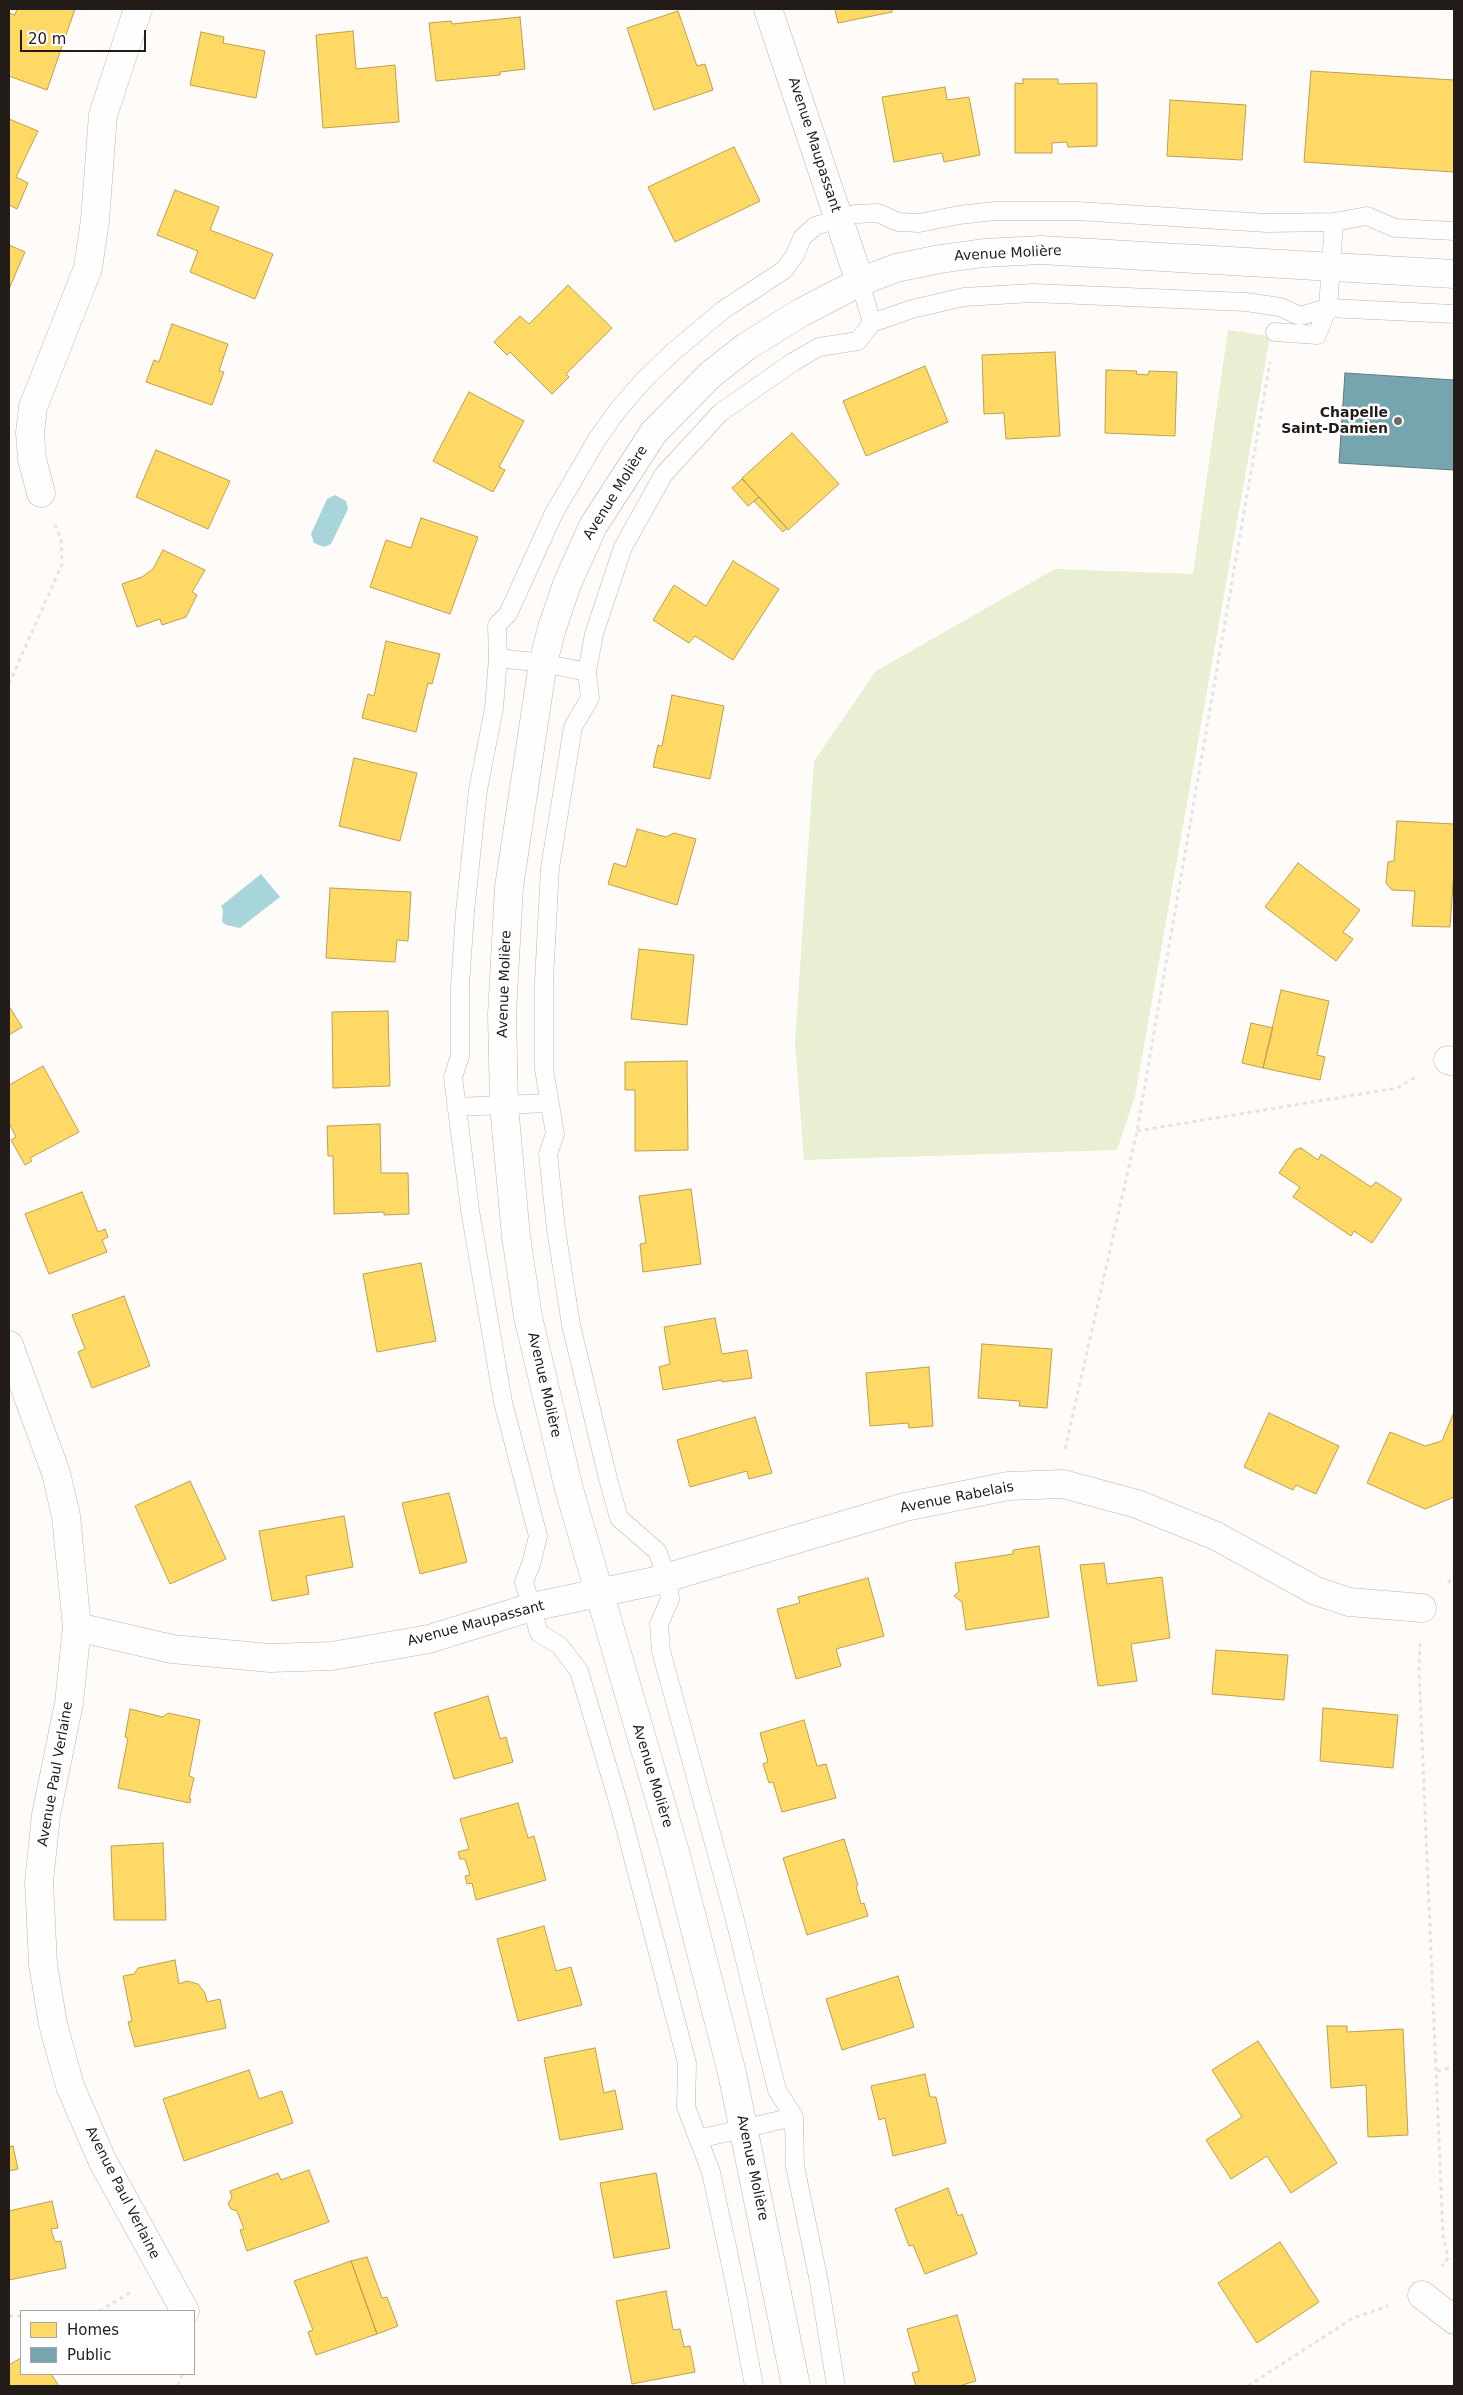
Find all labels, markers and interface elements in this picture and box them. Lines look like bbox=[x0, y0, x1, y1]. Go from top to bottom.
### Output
scale bar bbox=[22, 20, 149, 52]
text: 20 m bbox=[28, 30, 66, 48]
street label: Avenue Maupassant bbox=[784, 75, 844, 215]
street label: Avenue Molière bbox=[954, 243, 1062, 265]
place label: Chapelle Saint-Damien bbox=[1281, 405, 1388, 438]
marker: Chapelle Saint-Damien bbox=[1392, 415, 1404, 427]
street label: Avenue Molière bbox=[580, 443, 652, 543]
street label: Avenue Molière bbox=[495, 930, 515, 1038]
street label: Avenue Molière bbox=[524, 1331, 564, 1439]
street label: Avenue Rabelais bbox=[899, 1479, 1015, 1517]
street label: Avenue Maupassant bbox=[406, 1598, 546, 1650]
street label: Avenue Paul Verlaine bbox=[35, 1700, 77, 1848]
street label: Avenue Molière bbox=[628, 1722, 676, 1830]
street label: Avenue Molière bbox=[733, 2114, 771, 2222]
street label: Avenue Paul Verlaine bbox=[81, 2124, 163, 2262]
legend bbox=[20, 2310, 195, 2375]
text: Homes bbox=[67, 2321, 119, 2339]
text: Public bbox=[67, 2346, 111, 2364]

